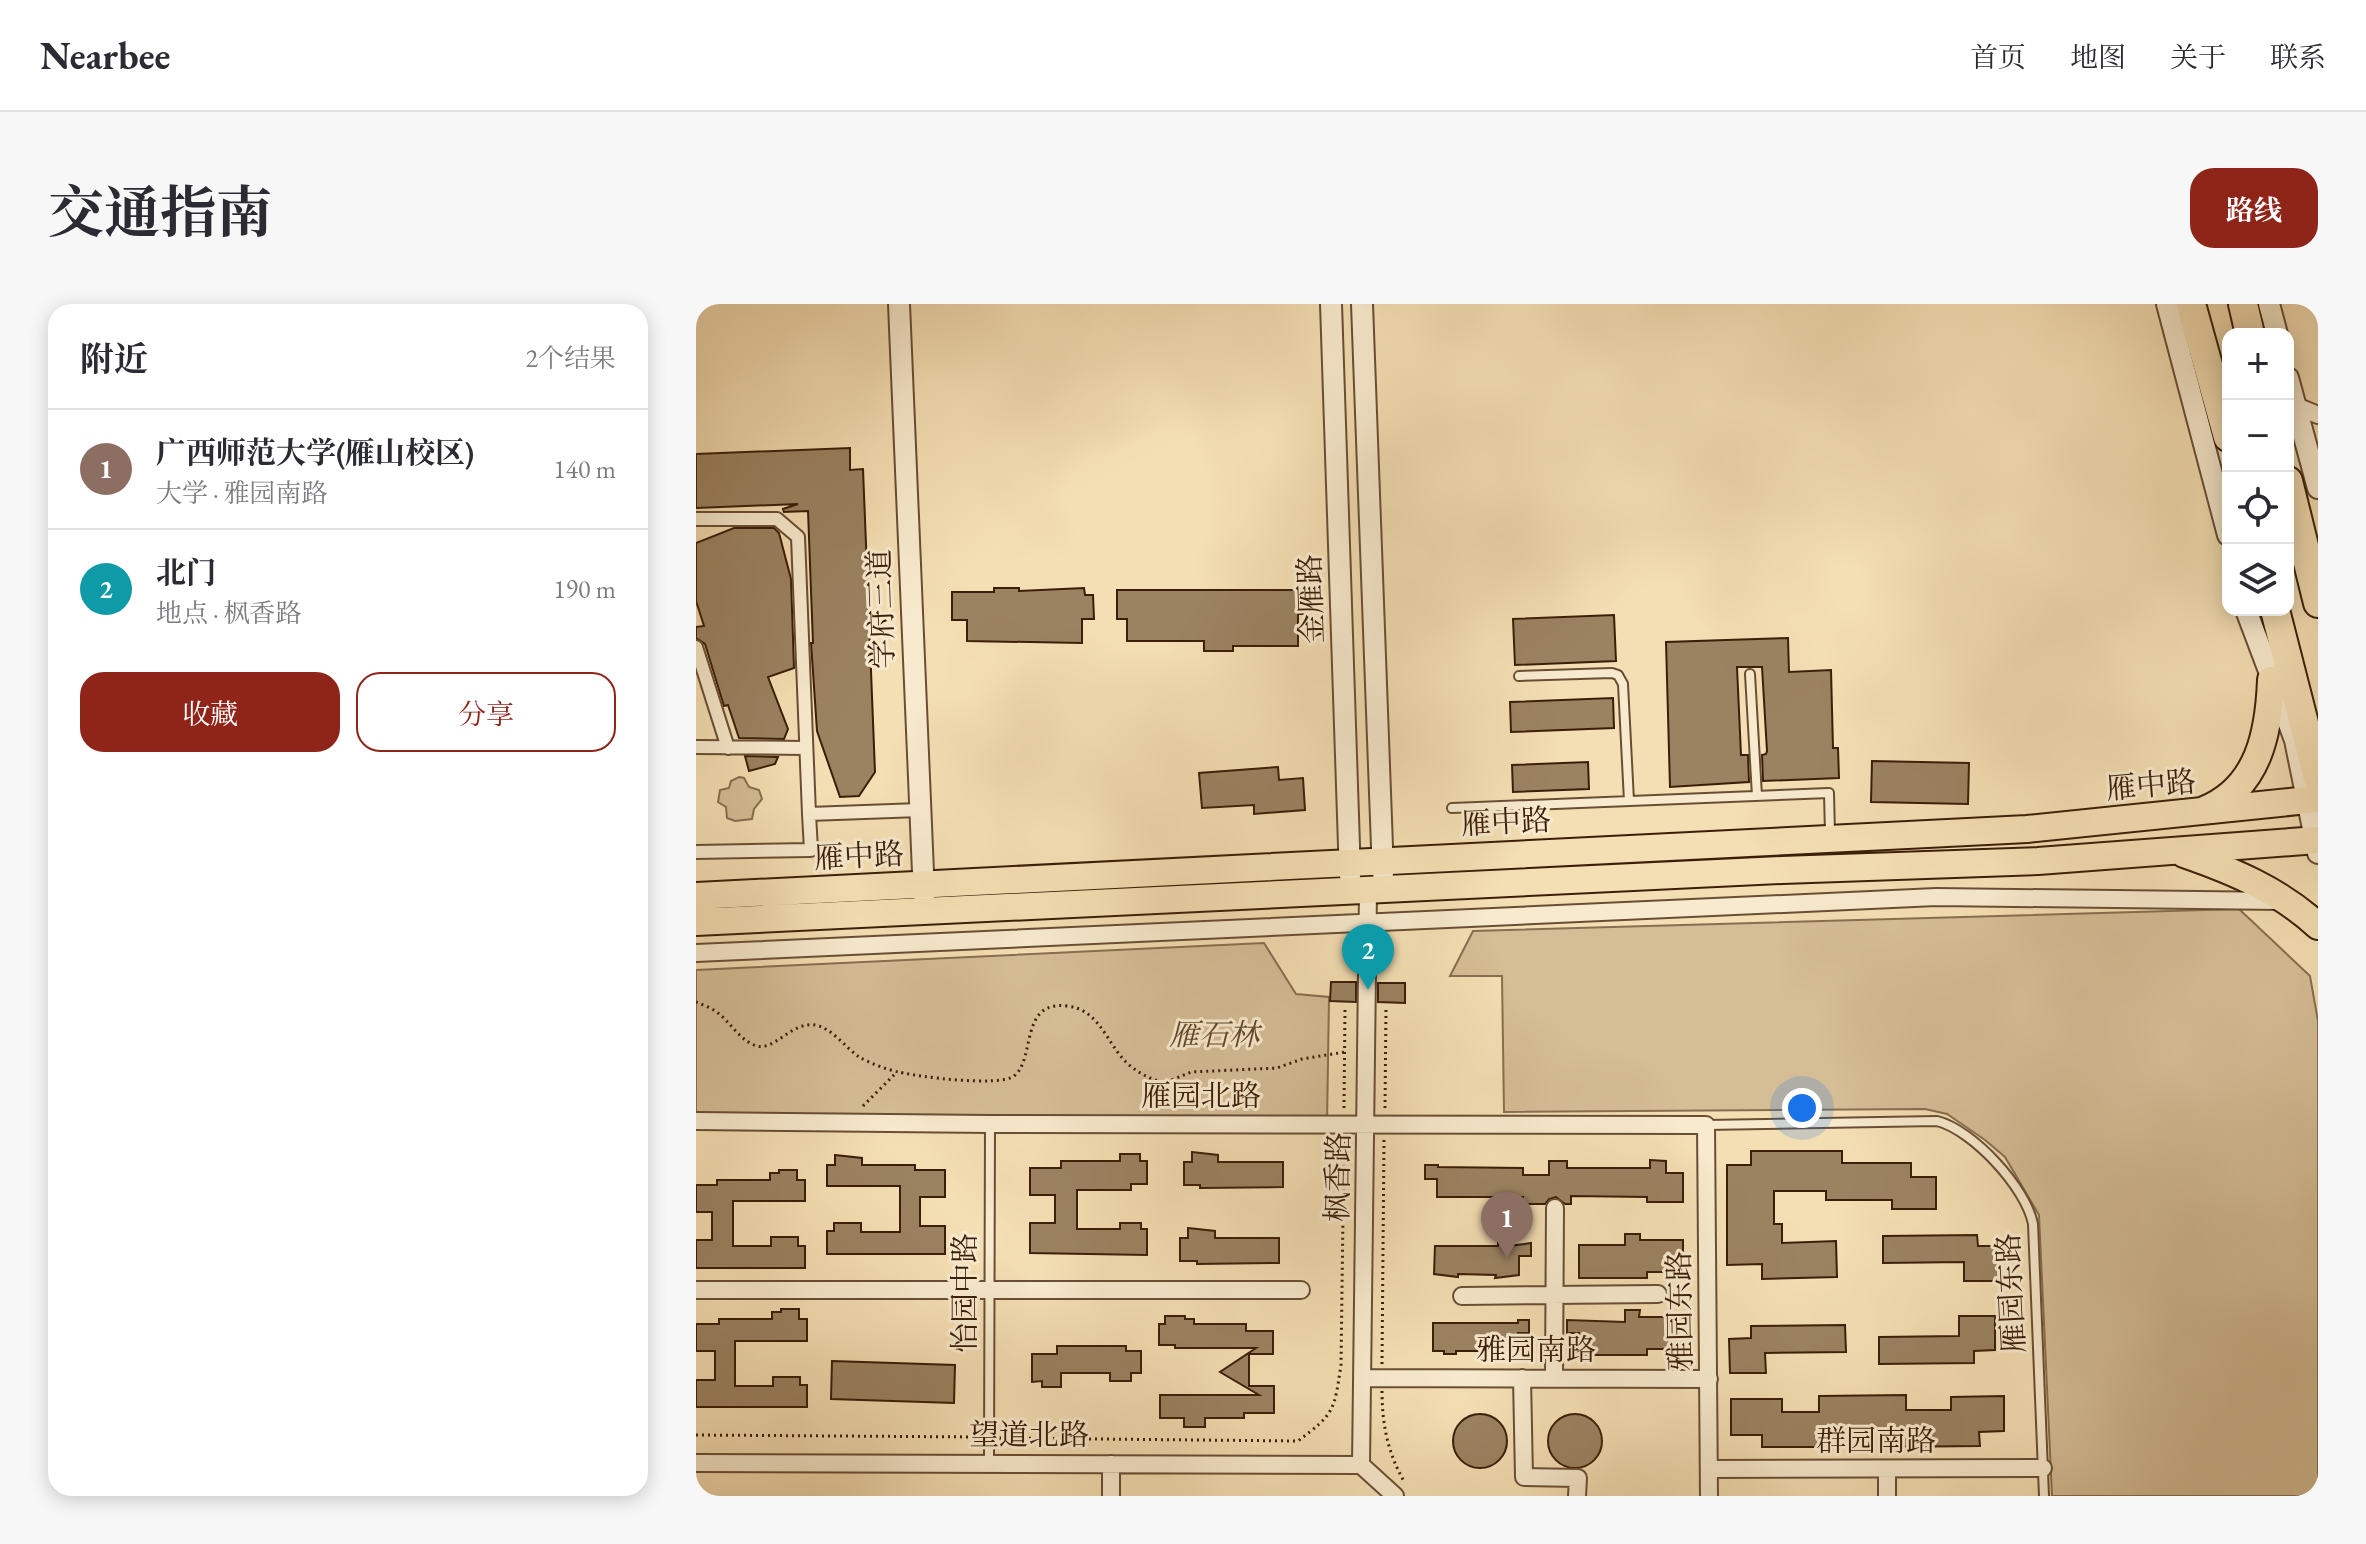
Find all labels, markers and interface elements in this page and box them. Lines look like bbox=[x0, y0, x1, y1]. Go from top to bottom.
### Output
text: Nearbee bbox=[40, 31, 170, 80]
text: 首页 bbox=[1970, 39, 2026, 75]
text: 地图 bbox=[2070, 39, 2126, 75]
text: 关于 bbox=[2170, 39, 2226, 75]
text: 联系 bbox=[2270, 39, 2326, 75]
button: 路线 bbox=[2190, 168, 2318, 248]
text: 交通指南 bbox=[48, 176, 272, 249]
map controls bbox=[2222, 328, 2294, 616]
button: + bbox=[2222, 328, 2294, 400]
text: 附近 bbox=[80, 337, 148, 381]
text: 2个结果 bbox=[526, 341, 616, 375]
button: − bbox=[2222, 400, 2294, 472]
text: 广西师范大学(雁山校区) bbox=[156, 433, 474, 472]
text: 1 bbox=[99, 452, 113, 486]
text: 140 m bbox=[553, 452, 616, 486]
button: locate bbox=[2222, 472, 2294, 544]
text: 大学 · 雅园南路 bbox=[156, 476, 328, 510]
button: layers bbox=[2222, 544, 2294, 616]
street label: 学府三道 bbox=[859, 548, 902, 670]
text: 北门 bbox=[156, 553, 216, 592]
street label: 金雁路 bbox=[1289, 553, 1332, 645]
text: 2 bbox=[99, 572, 113, 606]
text: 190 m bbox=[553, 572, 616, 606]
text: 地点 · 枫香路 bbox=[156, 596, 302, 630]
button: 收藏 bbox=[80, 672, 340, 752]
button: 分享 bbox=[356, 672, 616, 752]
street label: 雁中路 bbox=[2104, 761, 2197, 808]
street label: 雁中路 bbox=[1460, 800, 1552, 843]
street label: 雁中路 bbox=[813, 834, 905, 877]
pin: 2 bbox=[1342, 924, 1394, 990]
park label: 雁石林 bbox=[1169, 1015, 1263, 1054]
street label: 雁园北路 bbox=[1141, 1076, 1261, 1115]
your location bbox=[1782, 1088, 1822, 1128]
street label: 枫香路 bbox=[1317, 1132, 1358, 1222]
pin: 1 bbox=[1481, 1192, 1533, 1258]
street label: 雁园东路 bbox=[1988, 1232, 2033, 1354]
street label: 怡园中路 bbox=[945, 1233, 984, 1353]
street label: 雅园东路 bbox=[1659, 1251, 1700, 1371]
street label: 雅园南路 bbox=[1476, 1330, 1596, 1369]
street label: 望道北路 bbox=[969, 1415, 1089, 1454]
street label: 群园南路 bbox=[1816, 1421, 1936, 1460]

